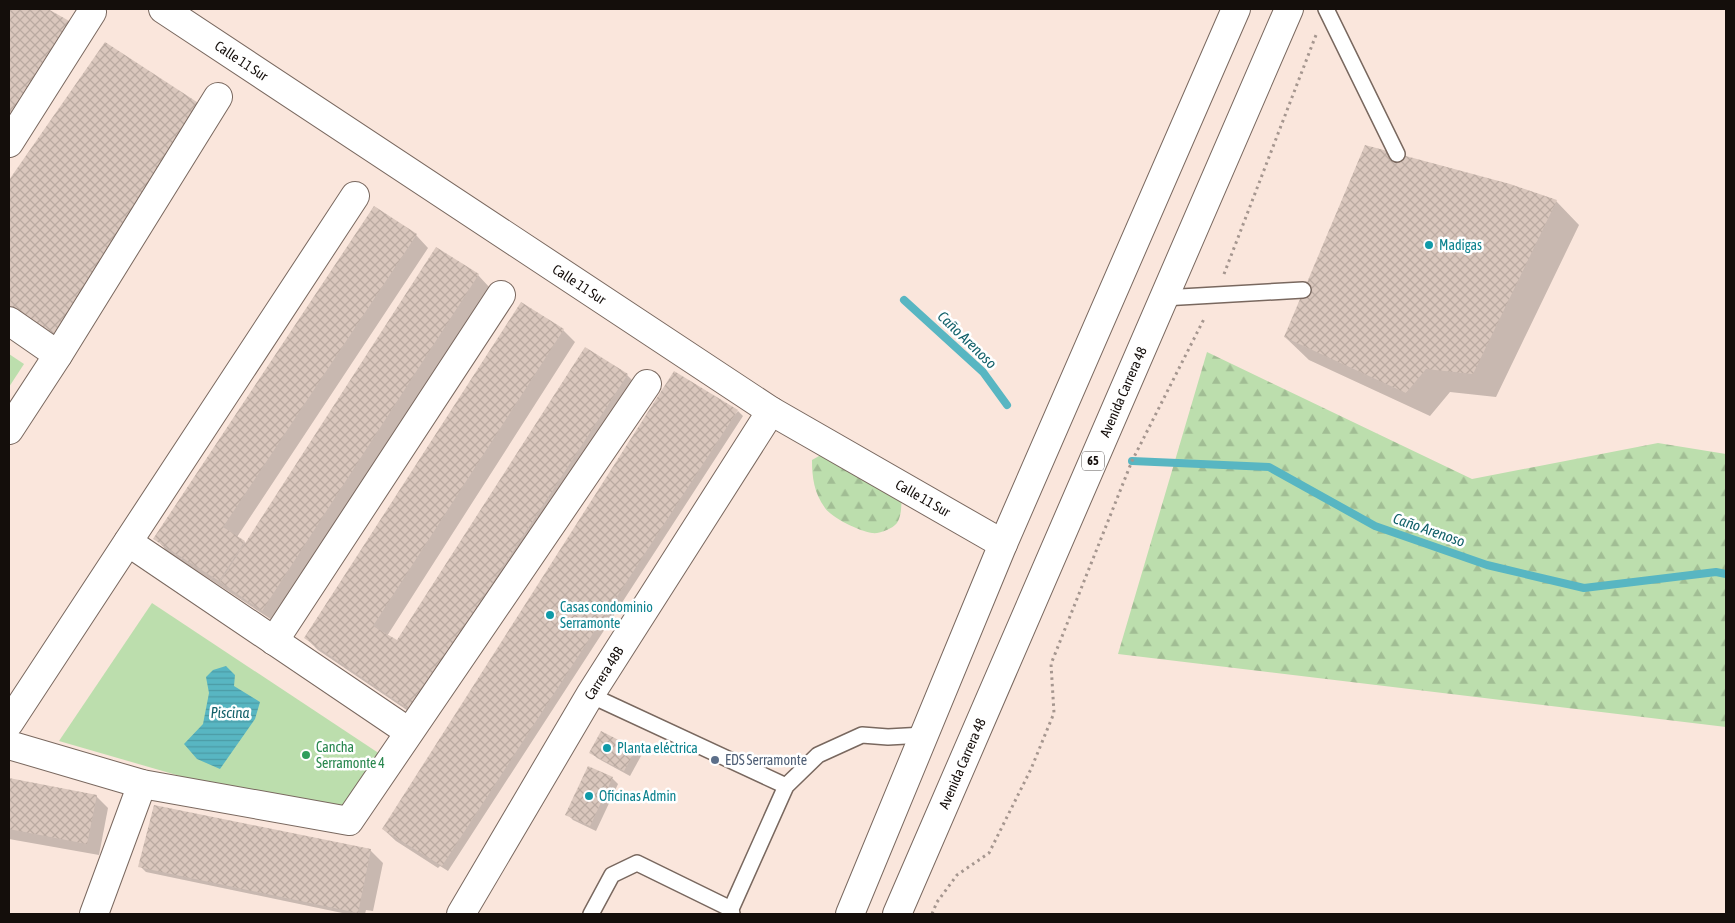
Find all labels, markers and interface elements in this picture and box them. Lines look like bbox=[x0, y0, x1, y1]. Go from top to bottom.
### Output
street label: Calle 11 Sur bbox=[212, 38, 272, 85]
place label: Madigas bbox=[1439, 237, 1482, 253]
marker: Madigas bbox=[1423, 239, 1435, 251]
street label: Calle 11 Sur bbox=[550, 261, 610, 308]
water label: Caño Arenoso bbox=[934, 308, 1000, 372]
street label: Avenida Carrera 48 bbox=[1097, 344, 1150, 440]
road number: 65 bbox=[1082, 452, 1104, 471]
street label: Calle 11 Sur bbox=[893, 476, 954, 520]
water label: Caño Arenoso bbox=[1391, 509, 1467, 550]
place label: Casas condominio Serramonte bbox=[560, 599, 653, 631]
marker: Casas condominio Serramonte bbox=[544, 609, 556, 621]
street label: Carrera 48B bbox=[581, 643, 627, 702]
water label: Piscina bbox=[210, 704, 250, 721]
street label: Avenida Carrera 48 bbox=[936, 715, 989, 811]
place label: Cancha Serramonte 4 bbox=[316, 739, 385, 771]
place label: Planta eléctrica bbox=[617, 740, 698, 756]
marker: Planta eléctrica bbox=[601, 742, 613, 754]
marker: Cancha Serramonte 4 bbox=[300, 749, 312, 761]
place label: EDS Serramonte bbox=[725, 752, 807, 768]
marker: EDS Serramonte bbox=[709, 754, 721, 766]
place label: Oficinas Admin bbox=[599, 788, 676, 804]
marker: Oficinas Admin bbox=[583, 790, 595, 802]

